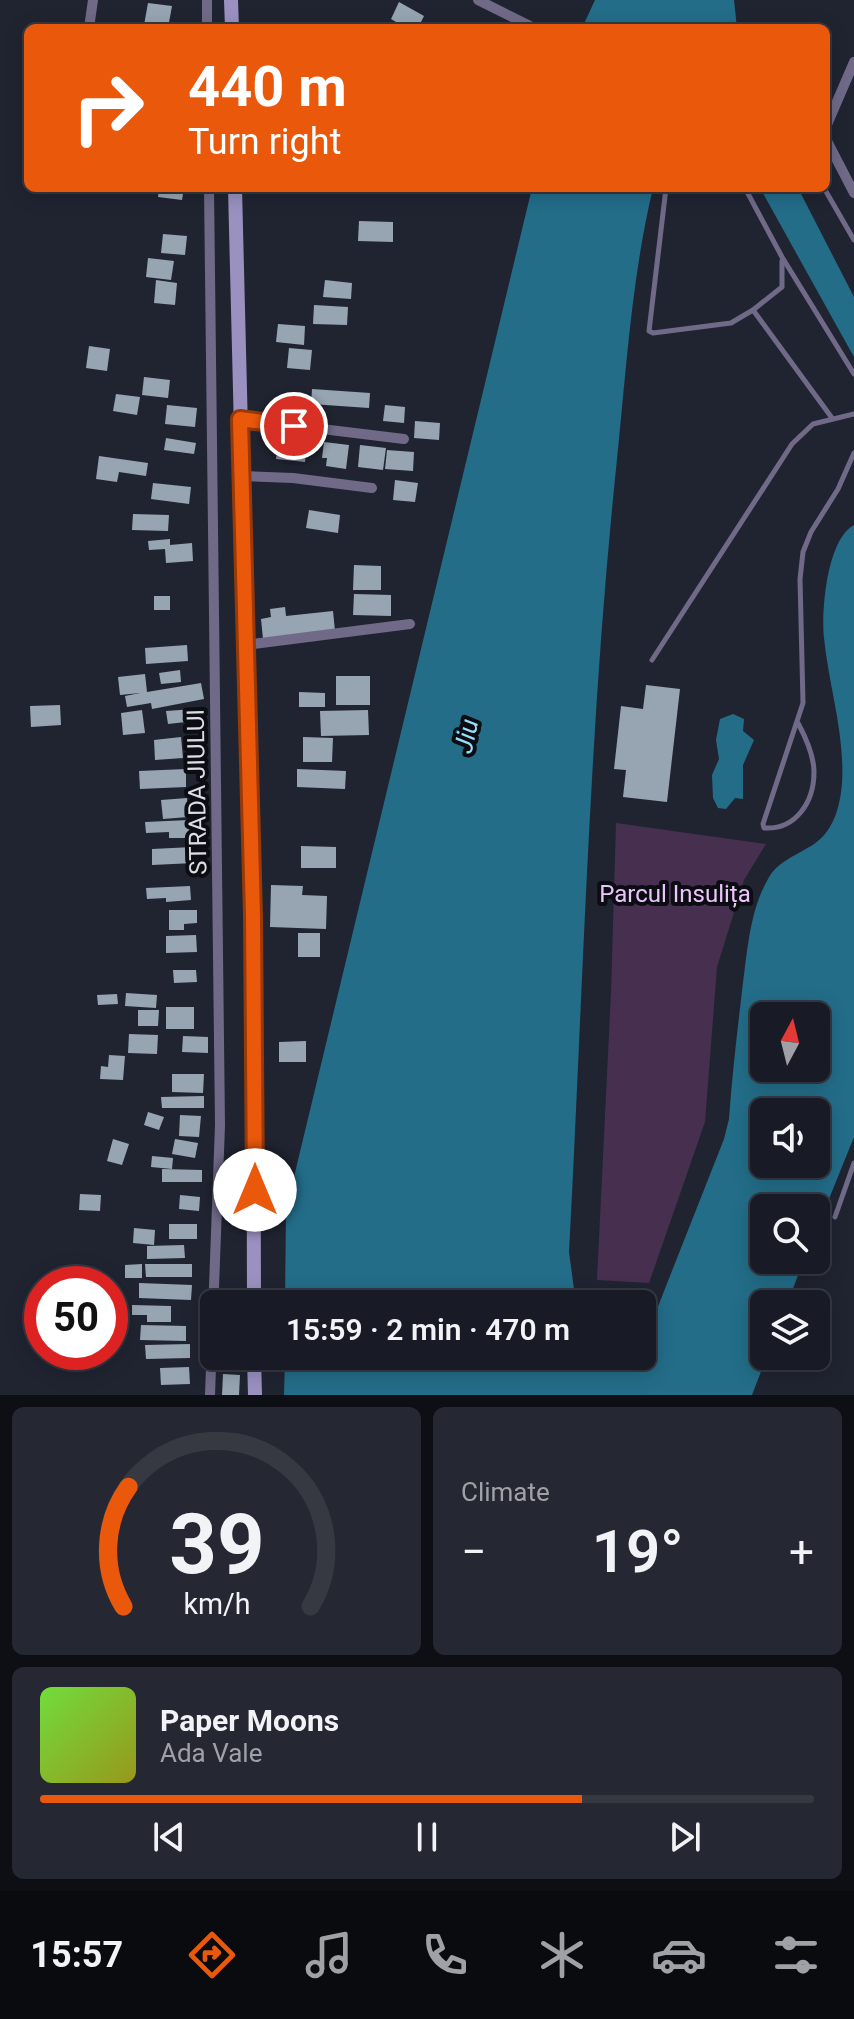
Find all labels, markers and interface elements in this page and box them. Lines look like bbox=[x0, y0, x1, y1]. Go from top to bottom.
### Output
text: 440 m bbox=[188, 54, 347, 120]
icon: right bbox=[56, 56, 160, 160]
text: Turn right bbox=[188, 121, 341, 163]
pin bbox=[260, 392, 328, 460]
icon: arrive bbox=[272, 404, 316, 448]
street label: STRADA JIULUI bbox=[182, 709, 212, 875]
water label: Jiu bbox=[448, 716, 484, 756]
park label: Parcul Insulița bbox=[599, 880, 751, 908]
north arrow bbox=[750, 1002, 830, 1082]
map controls bbox=[750, 1002, 830, 1370]
button: sound bbox=[750, 1098, 830, 1178]
position arrow bbox=[213, 1148, 297, 1232]
button: search bbox=[750, 1194, 830, 1274]
speed limit sign: 50 bbox=[24, 1266, 128, 1370]
button: layers bbox=[750, 1290, 830, 1370]
text: 15:59 · 2 min · 470 m bbox=[286, 1312, 570, 1347]
text: Climate bbox=[461, 1477, 550, 1507]
text: 39 bbox=[169, 1496, 264, 1593]
text: 19° bbox=[592, 1516, 683, 1587]
text: − bbox=[461, 1526, 486, 1578]
text: + bbox=[789, 1526, 814, 1578]
text: km/h bbox=[183, 1587, 250, 1621]
text: Paper Moons bbox=[160, 1703, 339, 1738]
text: Ada Vale bbox=[160, 1738, 262, 1768]
icon: previous bbox=[147, 1815, 191, 1859]
icon: pause bbox=[405, 1815, 449, 1859]
icon: next bbox=[663, 1815, 707, 1859]
icon: directions bbox=[184, 1927, 240, 1983]
icon: music bbox=[301, 1927, 357, 1983]
icon: phone bbox=[417, 1927, 473, 1983]
icon: climate bbox=[534, 1927, 590, 1983]
icon: car bbox=[651, 1927, 707, 1983]
icon: filters bbox=[768, 1927, 824, 1983]
text: 15:57 bbox=[30, 1934, 123, 1976]

